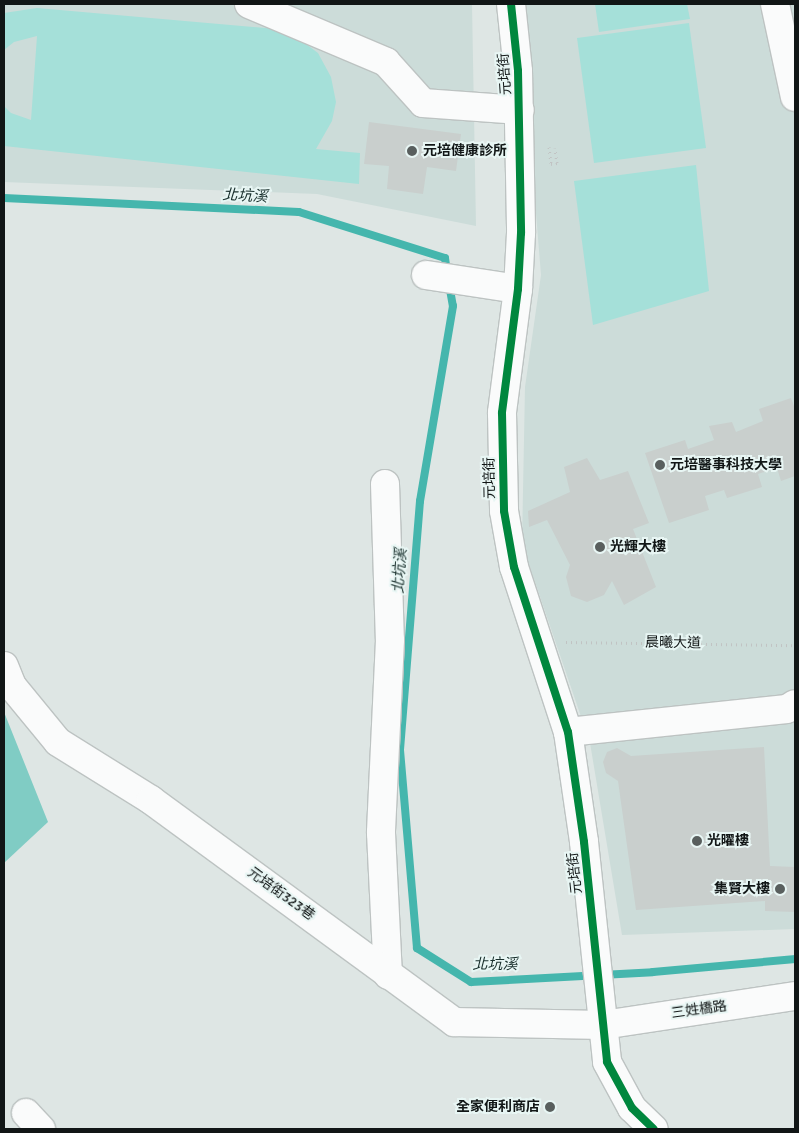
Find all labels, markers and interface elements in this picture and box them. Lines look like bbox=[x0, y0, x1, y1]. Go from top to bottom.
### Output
street label: 元培街 bbox=[495, 52, 515, 96]
place label: 元培健康診所 bbox=[423, 143, 507, 159]
marker: 元培健康診所 bbox=[405, 144, 419, 158]
water label: 北坑溪 bbox=[222, 186, 268, 206]
street label: 元培街 bbox=[481, 457, 499, 499]
place label: 元培醫事科技大學 bbox=[670, 457, 782, 473]
marker: 元培醫事科技大學 bbox=[654, 459, 666, 471]
place label: 光輝大樓 bbox=[610, 539, 666, 555]
marker: 光輝大樓 bbox=[594, 541, 606, 553]
water label: 北坑溪 bbox=[389, 548, 411, 594]
street label: 晨曦大道 bbox=[645, 634, 701, 652]
place label: 光曜樓 bbox=[707, 833, 749, 849]
marker: 光曜樓 bbox=[691, 835, 703, 847]
street label: 元培街 bbox=[564, 851, 586, 895]
street label: 元培街323巷 bbox=[244, 864, 318, 924]
place label: 集賢大樓 bbox=[714, 881, 770, 897]
marker: 集賢大樓 bbox=[774, 883, 786, 895]
water label: 北坑溪 bbox=[473, 956, 517, 974]
street label: 三姓橋路 bbox=[670, 998, 728, 1022]
place label: 全家便利商店 bbox=[456, 1099, 540, 1115]
marker: 全家便利商店 bbox=[544, 1101, 556, 1113]

